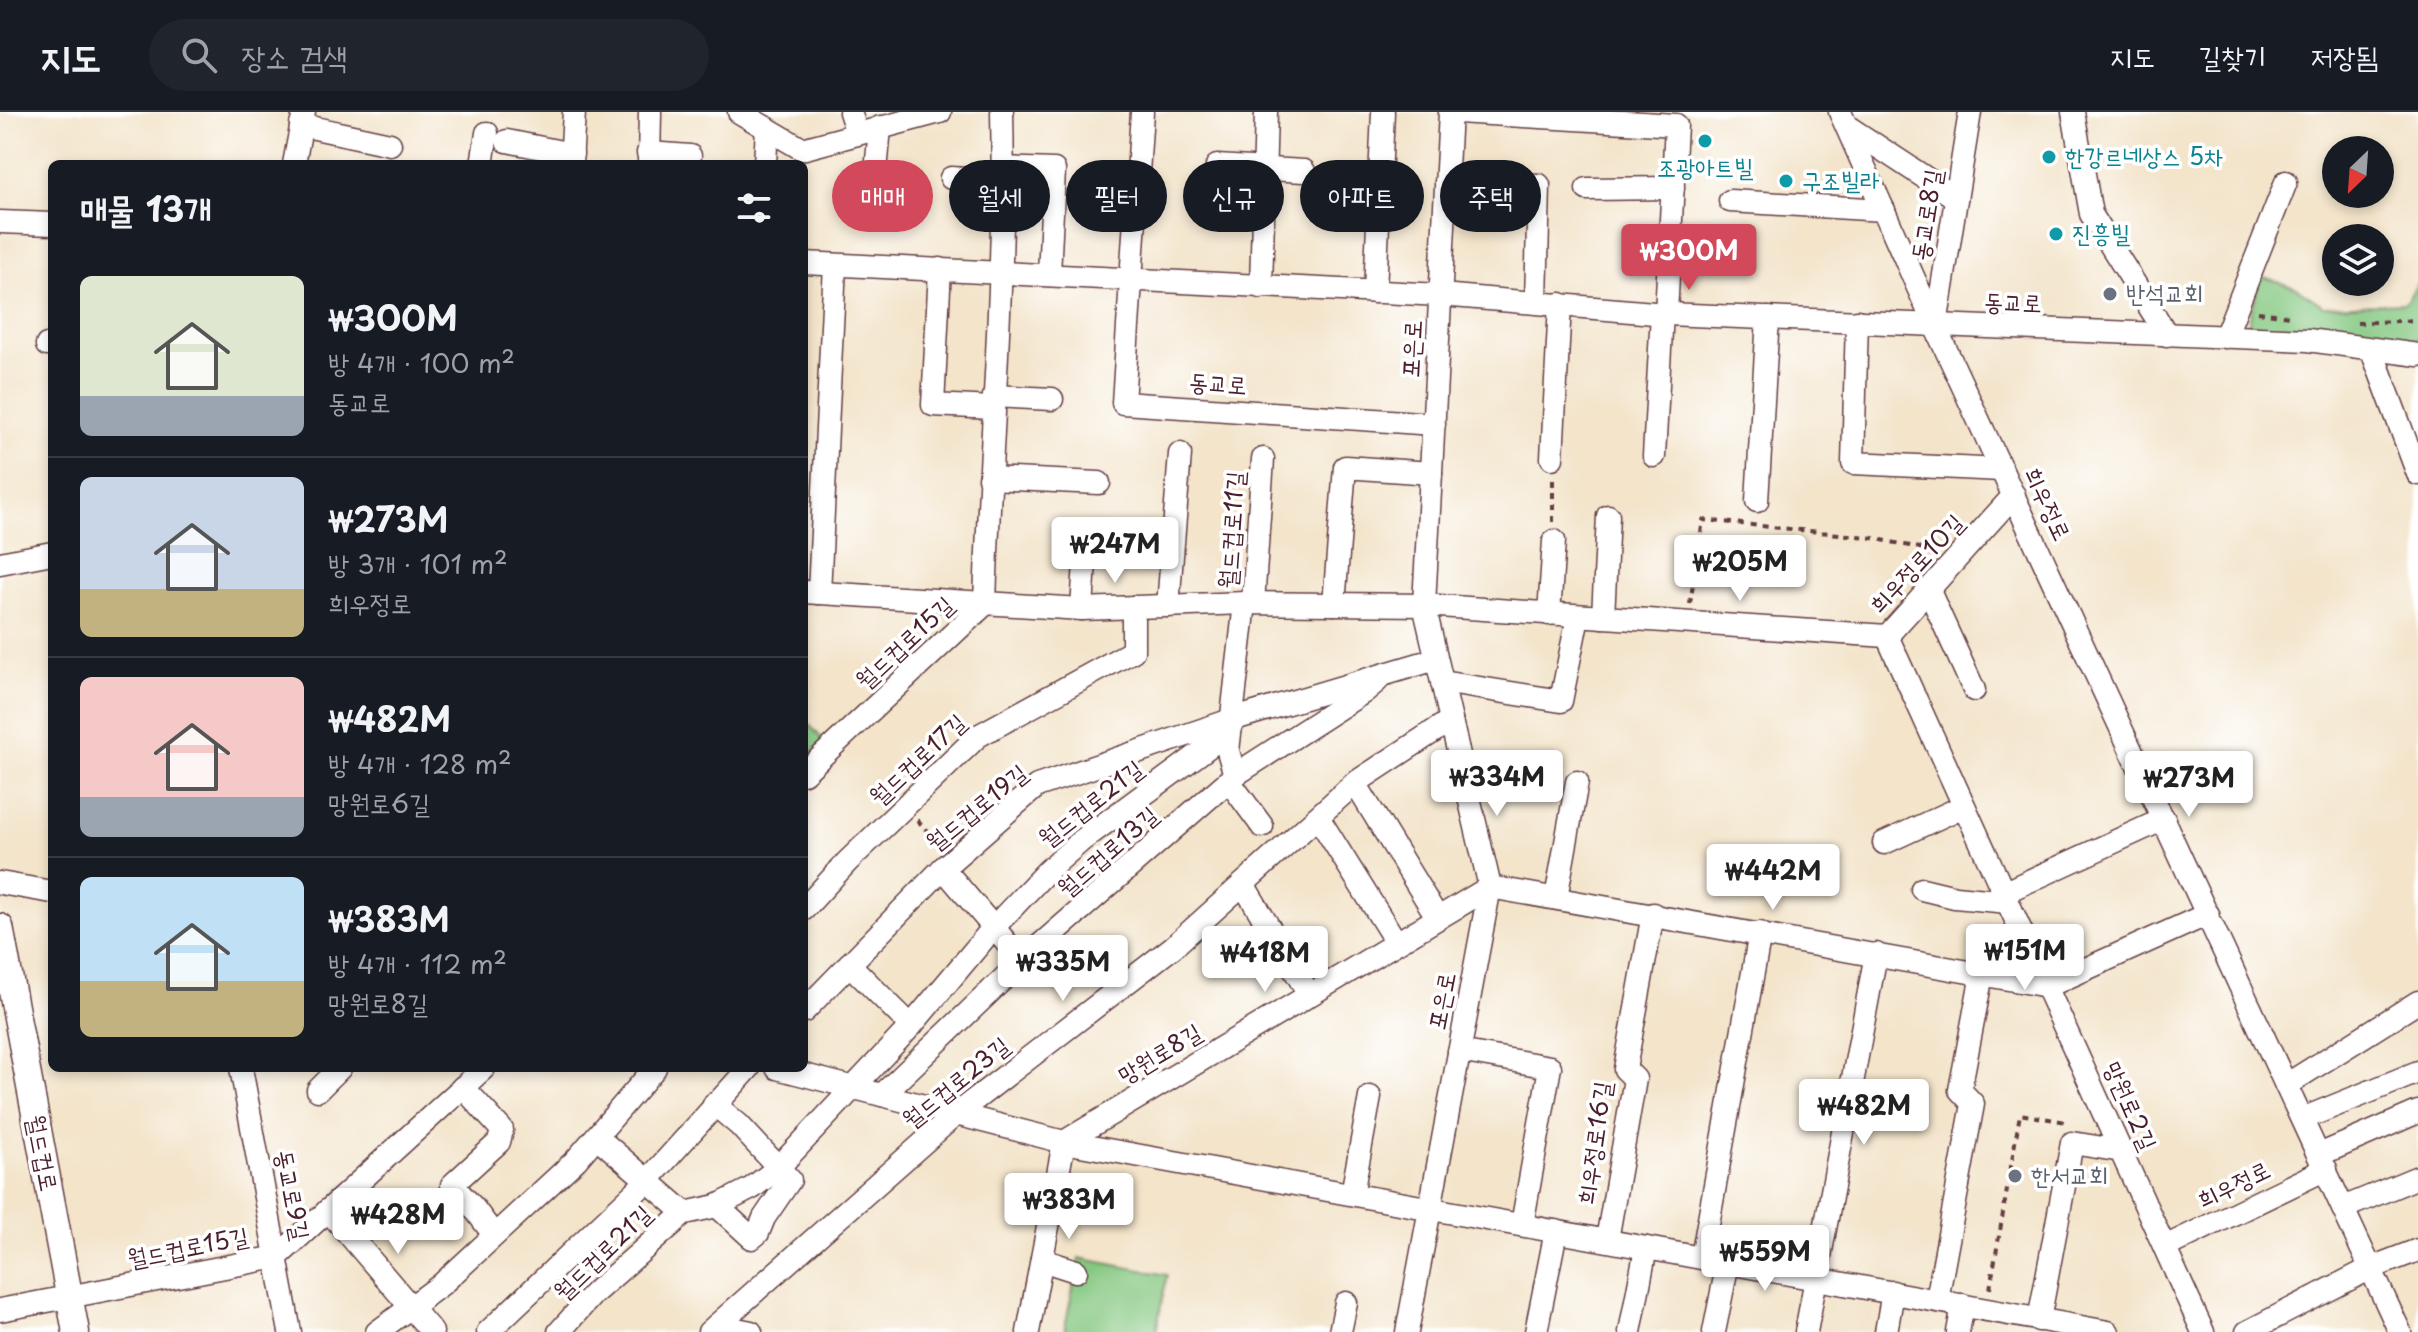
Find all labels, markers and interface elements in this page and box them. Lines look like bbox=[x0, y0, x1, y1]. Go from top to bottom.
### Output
search box bbox=[149, 19, 709, 91]
text: 지도 bbox=[40, 27, 101, 84]
icon: search bbox=[177, 33, 221, 77]
text: 장소 검색 bbox=[241, 33, 347, 78]
text: 지도 bbox=[2110, 34, 2155, 77]
text: 길찾기 bbox=[2199, 34, 2266, 77]
text: 저장됨 bbox=[2310, 34, 2378, 77]
marker: 조광아트빌 bbox=[1696, 132, 1714, 150]
north arrow bbox=[2322, 136, 2394, 208]
map controls bbox=[2322, 136, 2394, 296]
place label: 한강르네상스 5차 bbox=[2065, 137, 2223, 173]
place label: 조광아트빌 bbox=[1657, 148, 1754, 184]
marker: 한강르네상스 5차 bbox=[2040, 148, 2058, 166]
chip: 매매 bbox=[832, 160, 933, 232]
chip: 월세 bbox=[949, 160, 1050, 232]
chip: 필터 bbox=[1066, 160, 1167, 232]
chip: 신규 bbox=[1183, 160, 1284, 232]
chip: 아파트 bbox=[1300, 160, 1424, 232]
chip: 주택 bbox=[1440, 160, 1541, 232]
place label: 구조빌라 bbox=[1802, 161, 1879, 197]
street label: 동교로8길 bbox=[1900, 166, 1950, 263]
marker: 구조빌라 bbox=[1777, 172, 1795, 190]
text: 매물 13개 bbox=[80, 182, 212, 234]
icon: filters bbox=[732, 186, 776, 230]
place label: 진흥빌 bbox=[2072, 214, 2131, 250]
pin: ₩300M bbox=[1633, 224, 1745, 292]
button: layers bbox=[2322, 224, 2394, 296]
marker: 진흥빌 bbox=[2047, 225, 2065, 243]
text: ₩300M bbox=[1639, 230, 1739, 269]
place label: 반석교회 bbox=[2126, 274, 2203, 310]
street label: 동교로 bbox=[1983, 282, 2043, 320]
marker: 반석교회 bbox=[2101, 285, 2119, 303]
text: ₩300M bbox=[328, 291, 458, 343]
icon: home bbox=[144, 308, 240, 404]
street label: 포은로 bbox=[1391, 319, 1429, 379]
text: 방 4개 · 100 m² bbox=[328, 343, 515, 382]
street label: 동교로 bbox=[1188, 362, 1248, 402]
text: 동교로 bbox=[328, 382, 391, 421]
street label: 희우정로 bbox=[2016, 461, 2081, 546]
street label: 월드컵로11길 bbox=[1208, 470, 1252, 590]
text: ₩273M bbox=[328, 492, 449, 544]
street label: 희우정로10길 bbox=[1860, 505, 1971, 621]
icon: home bbox=[144, 509, 240, 605]
pin: ₩247M bbox=[1059, 517, 1171, 585]
text: ₩247M bbox=[1070, 523, 1160, 562]
pin: ₩205M bbox=[1684, 535, 1796, 603]
text: ₩205M bbox=[1692, 541, 1788, 580]
text: 방 3개 · 101 m² bbox=[328, 544, 508, 583]
text: 희우정로 bbox=[328, 583, 412, 622]
street label: 월드컵로15길 bbox=[846, 587, 961, 697]
text: ₩482M bbox=[328, 692, 451, 744]
street label: 월드컵로17길 bbox=[860, 704, 973, 813]
icon: home bbox=[144, 709, 240, 805]
text: 방 4개 · 128 m² bbox=[328, 744, 512, 783]
street label: 월드컵로21길 bbox=[1030, 750, 1150, 855]
pin: ₩334M bbox=[1441, 750, 1553, 818]
pin: ₩273M bbox=[2133, 751, 2245, 819]
street label: 월드컵로19길 bbox=[917, 754, 1034, 859]
text: ₩334M bbox=[1449, 756, 1545, 795]
text: ₩273M bbox=[2143, 757, 2235, 796]
text: 망원로6길 bbox=[328, 783, 430, 822]
street label: 월드컵로13길 bbox=[1048, 796, 1165, 904]
pin: ₩442M bbox=[1717, 844, 1829, 912]
text: ₩442M bbox=[1725, 850, 1821, 889]
text: ₩383M bbox=[328, 892, 450, 944]
icon: home bbox=[144, 909, 240, 1005]
pin: ₩151M bbox=[1969, 924, 2081, 992]
pin: ₩418M bbox=[1209, 926, 1321, 994]
text: ₩151M bbox=[1984, 930, 2066, 969]
text: ₩418M bbox=[1220, 932, 1310, 971]
pin: ₩335M bbox=[1007, 935, 1119, 1003]
text: ₩335M bbox=[1016, 941, 1110, 980]
text: 방 4개 · 112 m² bbox=[328, 944, 507, 983]
street label: 포은로 bbox=[1417, 969, 1463, 1032]
text: 망원로8길 bbox=[328, 983, 428, 1022]
street label: 망원로8길 bbox=[1110, 1013, 1208, 1091]
street label: 월드컵로23길 bbox=[893, 1027, 1016, 1136]
street label: 망원로2길 bbox=[2096, 1055, 2167, 1156]
street label: 희우정로16길 bbox=[1567, 1079, 1619, 1207]
pin: ₩482M bbox=[1808, 1079, 1920, 1147]
text: ₩482M bbox=[1817, 1085, 1911, 1124]
street label: 월드컵로 bbox=[19, 1111, 69, 1194]
street label: 동교로9길 bbox=[268, 1146, 320, 1243]
street label: 희우정로 bbox=[2191, 1150, 2276, 1216]
place label: 한서교회 bbox=[2031, 1156, 2108, 1192]
marker: 한서교회 bbox=[2006, 1167, 2024, 1185]
pin: ₩383M bbox=[1013, 1173, 1125, 1241]
text: ₩383M bbox=[1022, 1179, 1116, 1218]
pin: ₩428M bbox=[342, 1188, 454, 1256]
text: ₩428M bbox=[350, 1194, 446, 1233]
street label: 월드컵로21길 bbox=[544, 1195, 659, 1308]
street label: 월드컵로15길 bbox=[124, 1217, 251, 1275]
pin: ₩559M bbox=[1709, 1225, 1821, 1293]
text: ₩559M bbox=[1719, 1231, 1811, 1270]

